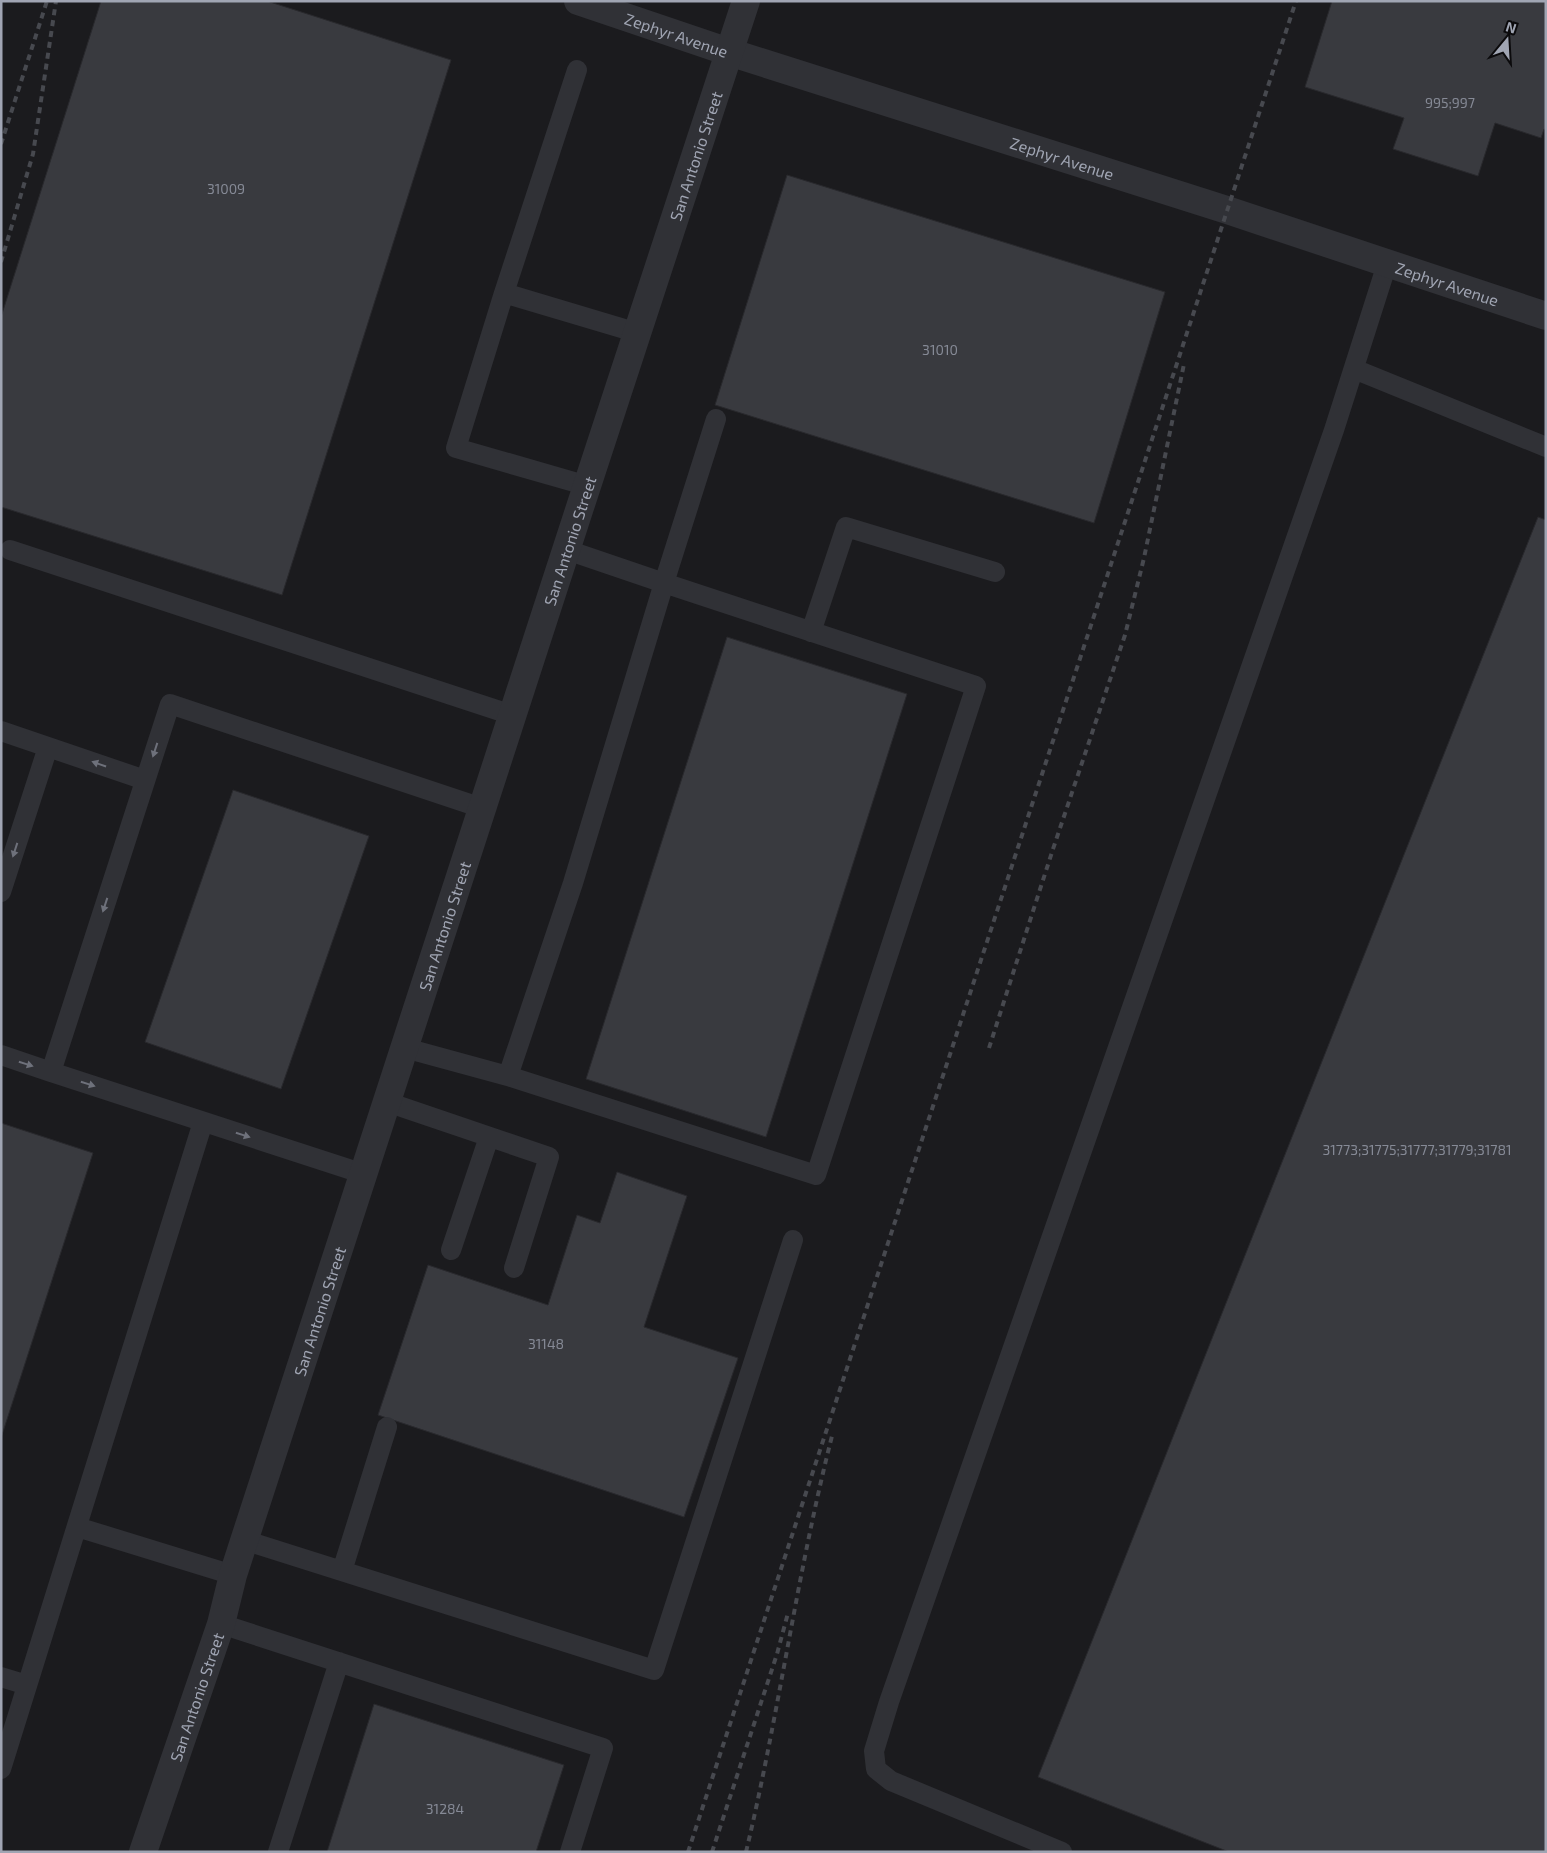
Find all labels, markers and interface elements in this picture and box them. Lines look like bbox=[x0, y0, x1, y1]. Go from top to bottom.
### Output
street label: Zephyr Avenue bbox=[623, 8, 731, 60]
north arrow bbox=[1482, 15, 1532, 65]
text: N bbox=[1504, 18, 1519, 37]
street label: San Antonio Street bbox=[665, 89, 725, 223]
house number: 995;997 bbox=[1425, 94, 1475, 111]
street label: Zephyr Avenue bbox=[1008, 132, 1116, 183]
house number: 31009 bbox=[207, 180, 245, 197]
street label: Zephyr Avenue bbox=[1393, 257, 1501, 309]
house number: 31010 bbox=[922, 341, 958, 358]
street label: San Antonio Street bbox=[539, 473, 599, 608]
one-way arrow bbox=[150, 743, 158, 758]
one-way arrow bbox=[91, 760, 106, 768]
one-way arrow bbox=[10, 843, 18, 858]
street label: San Antonio Street bbox=[414, 859, 474, 993]
one-way arrow bbox=[100, 897, 108, 912]
one-way arrow bbox=[19, 1060, 34, 1068]
one-way arrow bbox=[81, 1081, 96, 1088]
one-way arrow bbox=[235, 1131, 250, 1139]
house number: 31773;31775;31777;31779;31781 bbox=[1322, 1141, 1512, 1158]
street label: San Antonio Street bbox=[289, 1244, 349, 1378]
house number: 31148 bbox=[528, 1335, 564, 1352]
street label: San Antonio Street bbox=[165, 1630, 227, 1764]
house number: 31284 bbox=[426, 1800, 464, 1817]

